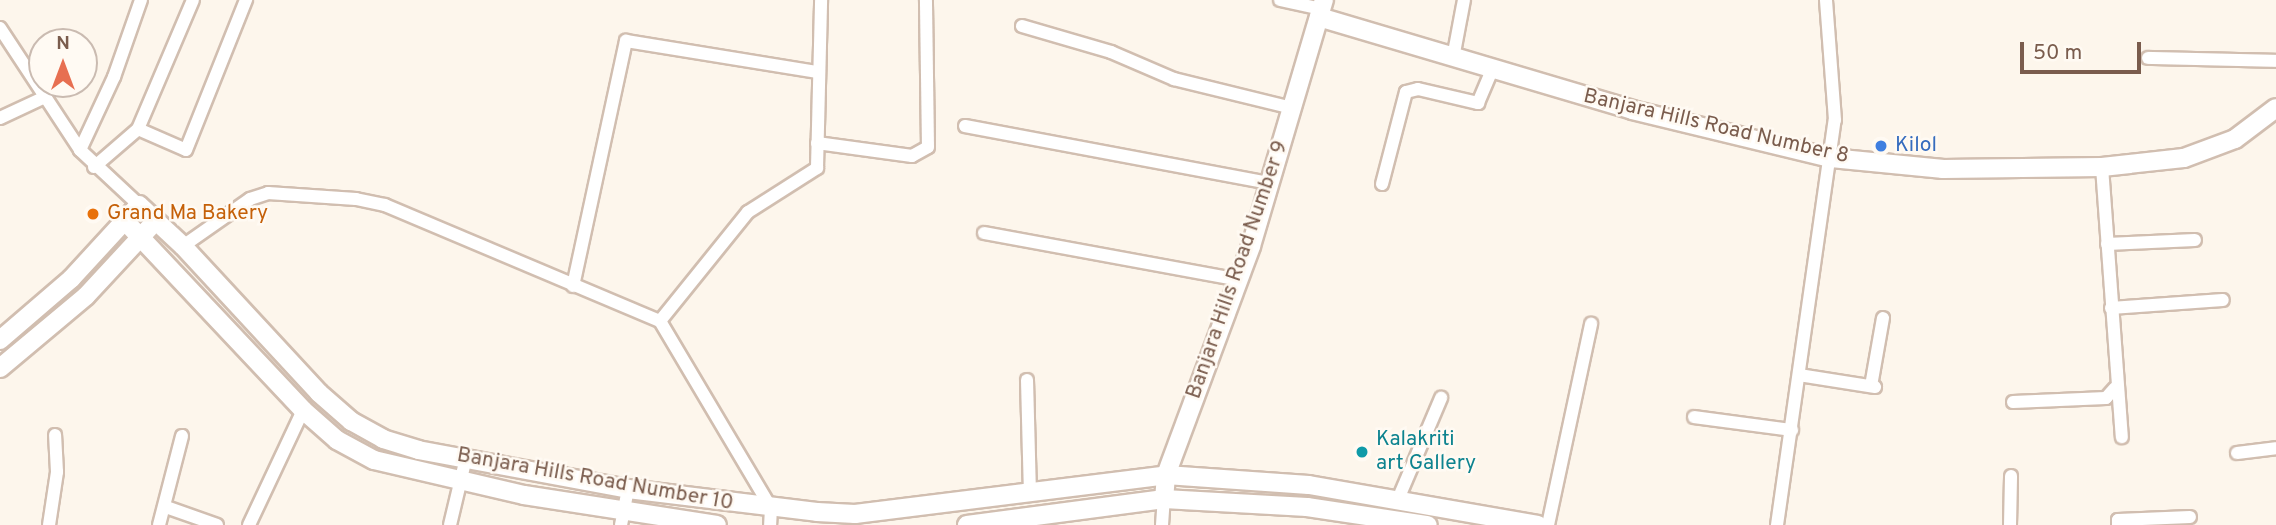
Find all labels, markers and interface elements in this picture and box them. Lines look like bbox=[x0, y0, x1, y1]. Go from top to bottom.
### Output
north arrow bbox=[28, 28, 98, 98]
scale bar bbox=[2024, 28, 2145, 72]
text: N bbox=[56, 32, 70, 56]
text: 50 m bbox=[2033, 40, 2082, 67]
street label: Banjara Hills Road Number 8 bbox=[1581, 84, 1851, 170]
place label: Kilol bbox=[1895, 133, 1937, 159]
street label: Banjara Hills Road Number 9 bbox=[1182, 138, 1294, 402]
marker: Kilol bbox=[1873, 138, 1889, 154]
place label: Grand Ma Bakery bbox=[107, 201, 268, 227]
marker: Grand Ma Bakery bbox=[85, 206, 101, 222]
place label: Kalakriti art Gallery bbox=[1376, 427, 1476, 477]
street label: Banjara Hills Road Number 10 bbox=[455, 443, 735, 517]
marker: Kalakriti art Gallery bbox=[1354, 444, 1370, 460]

